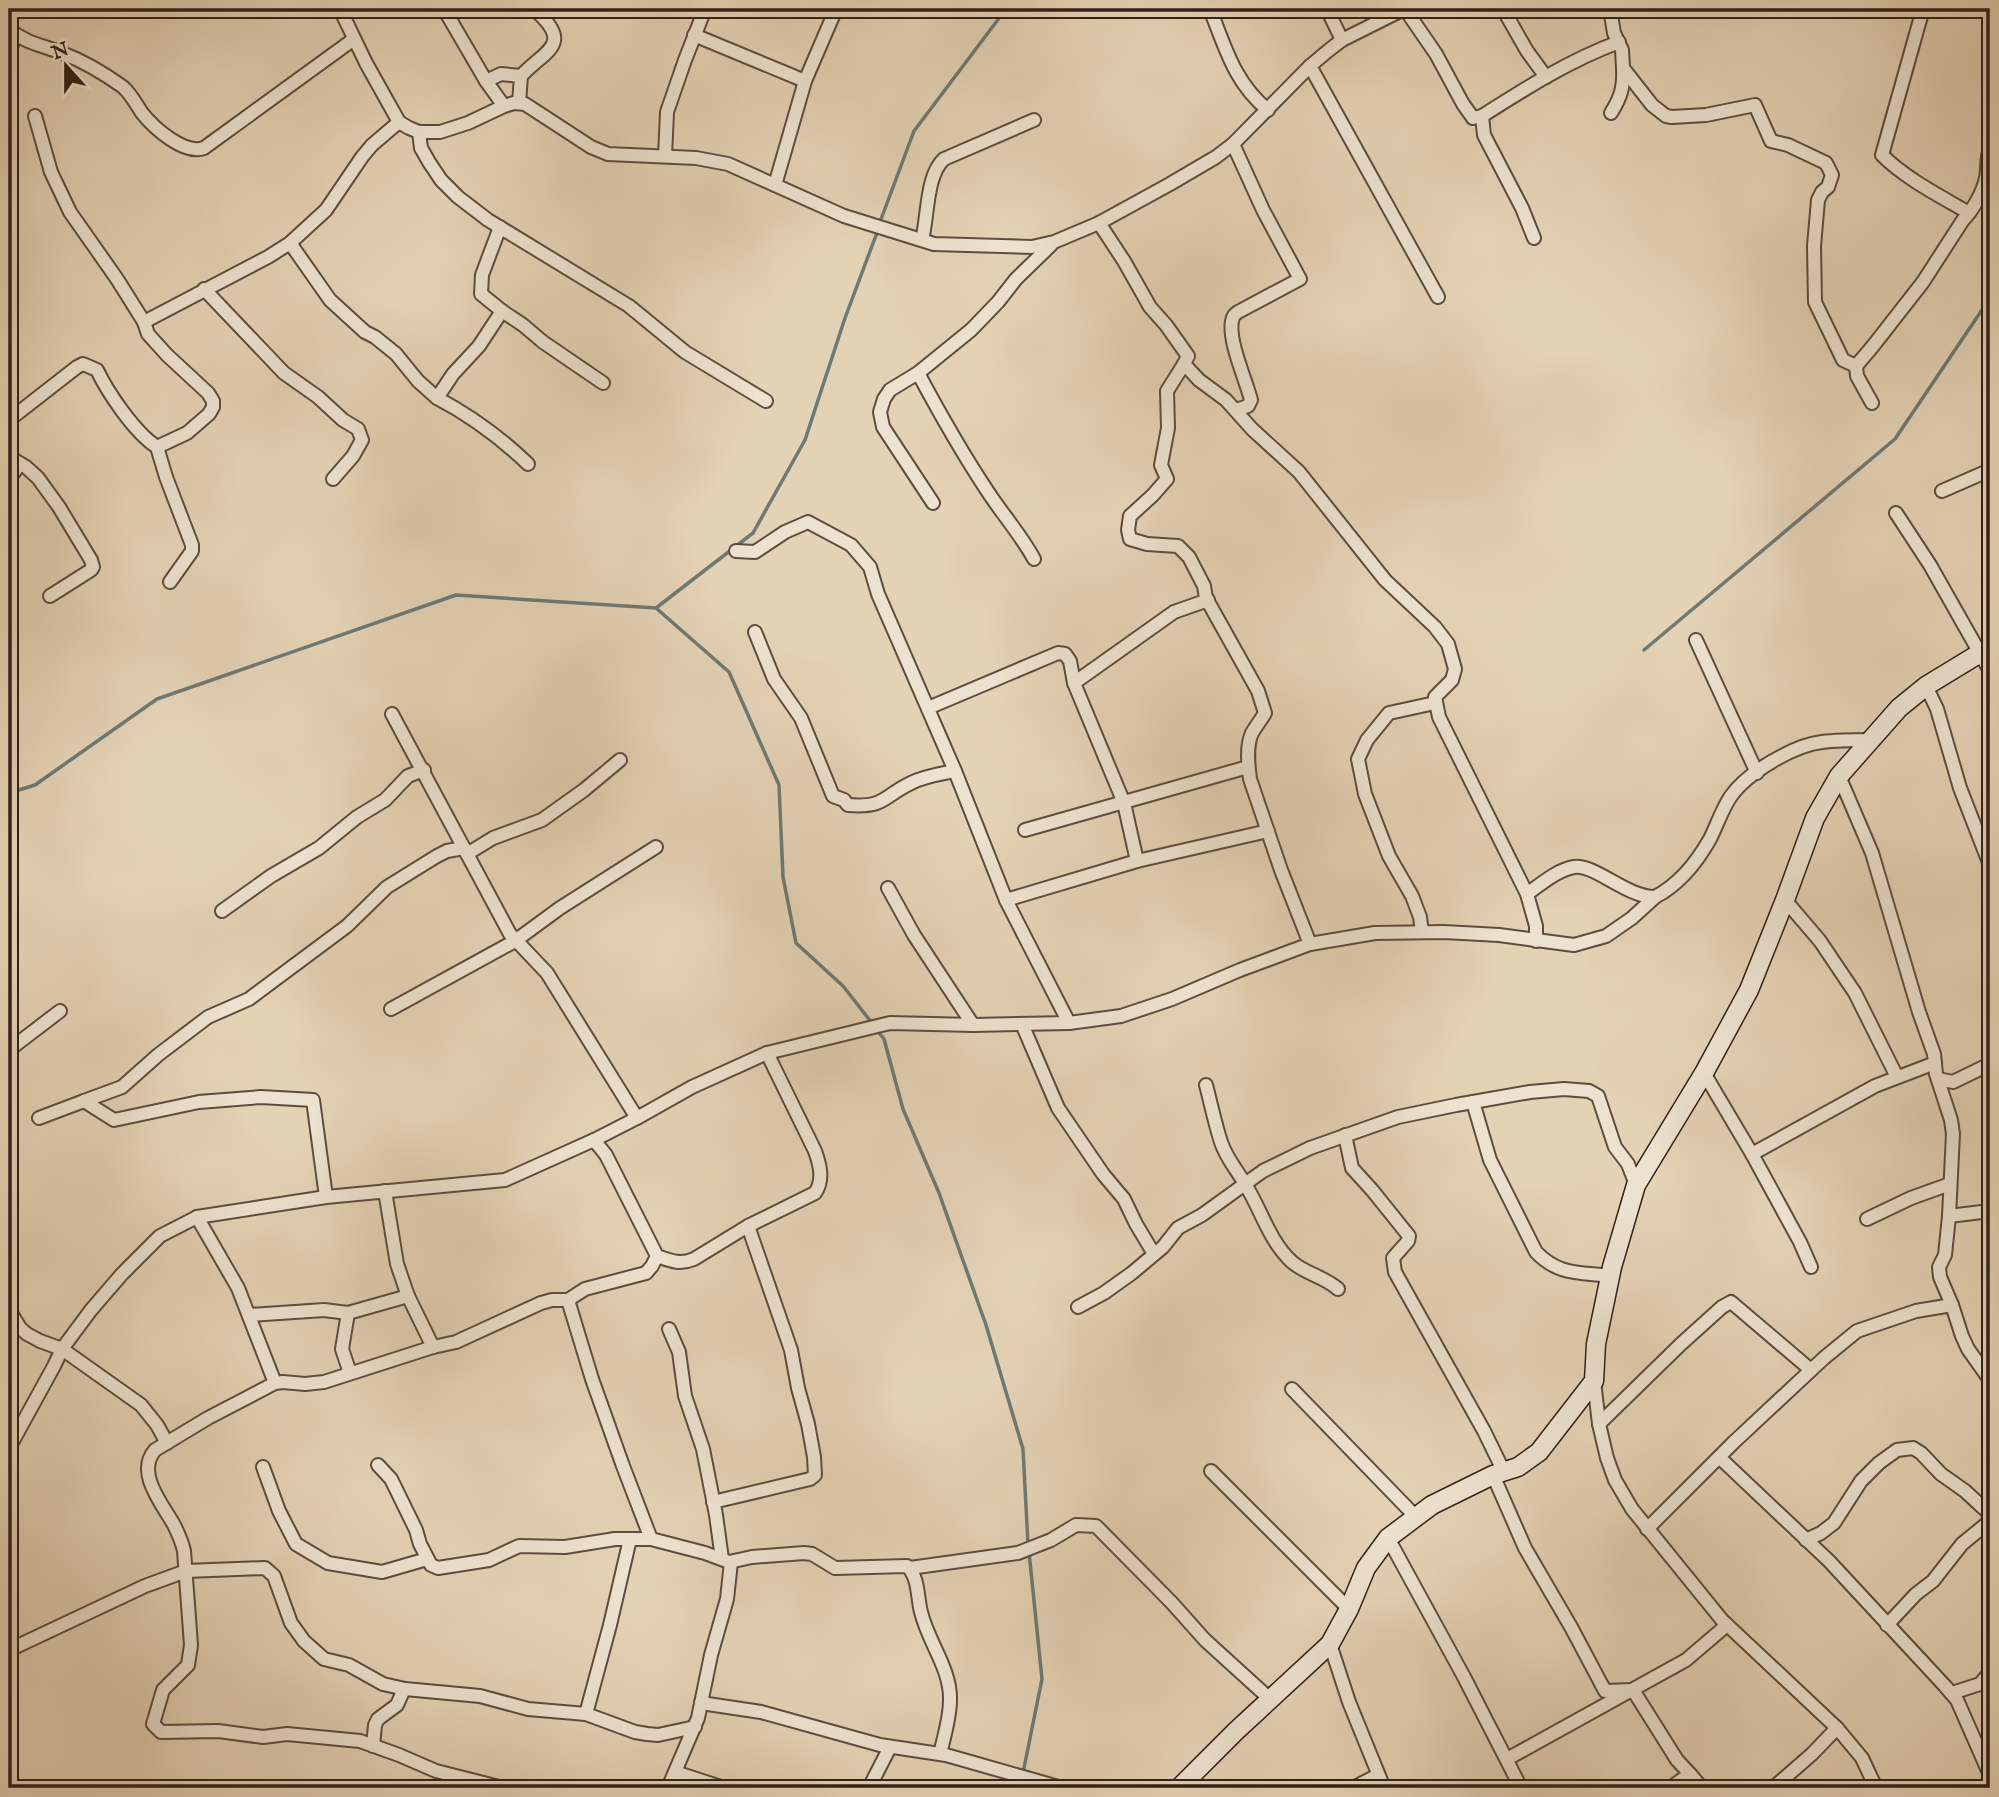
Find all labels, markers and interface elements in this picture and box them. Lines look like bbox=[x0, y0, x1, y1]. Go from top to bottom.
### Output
north arrow bbox=[32, 32, 102, 102]
text: N bbox=[48, 38, 73, 67]

